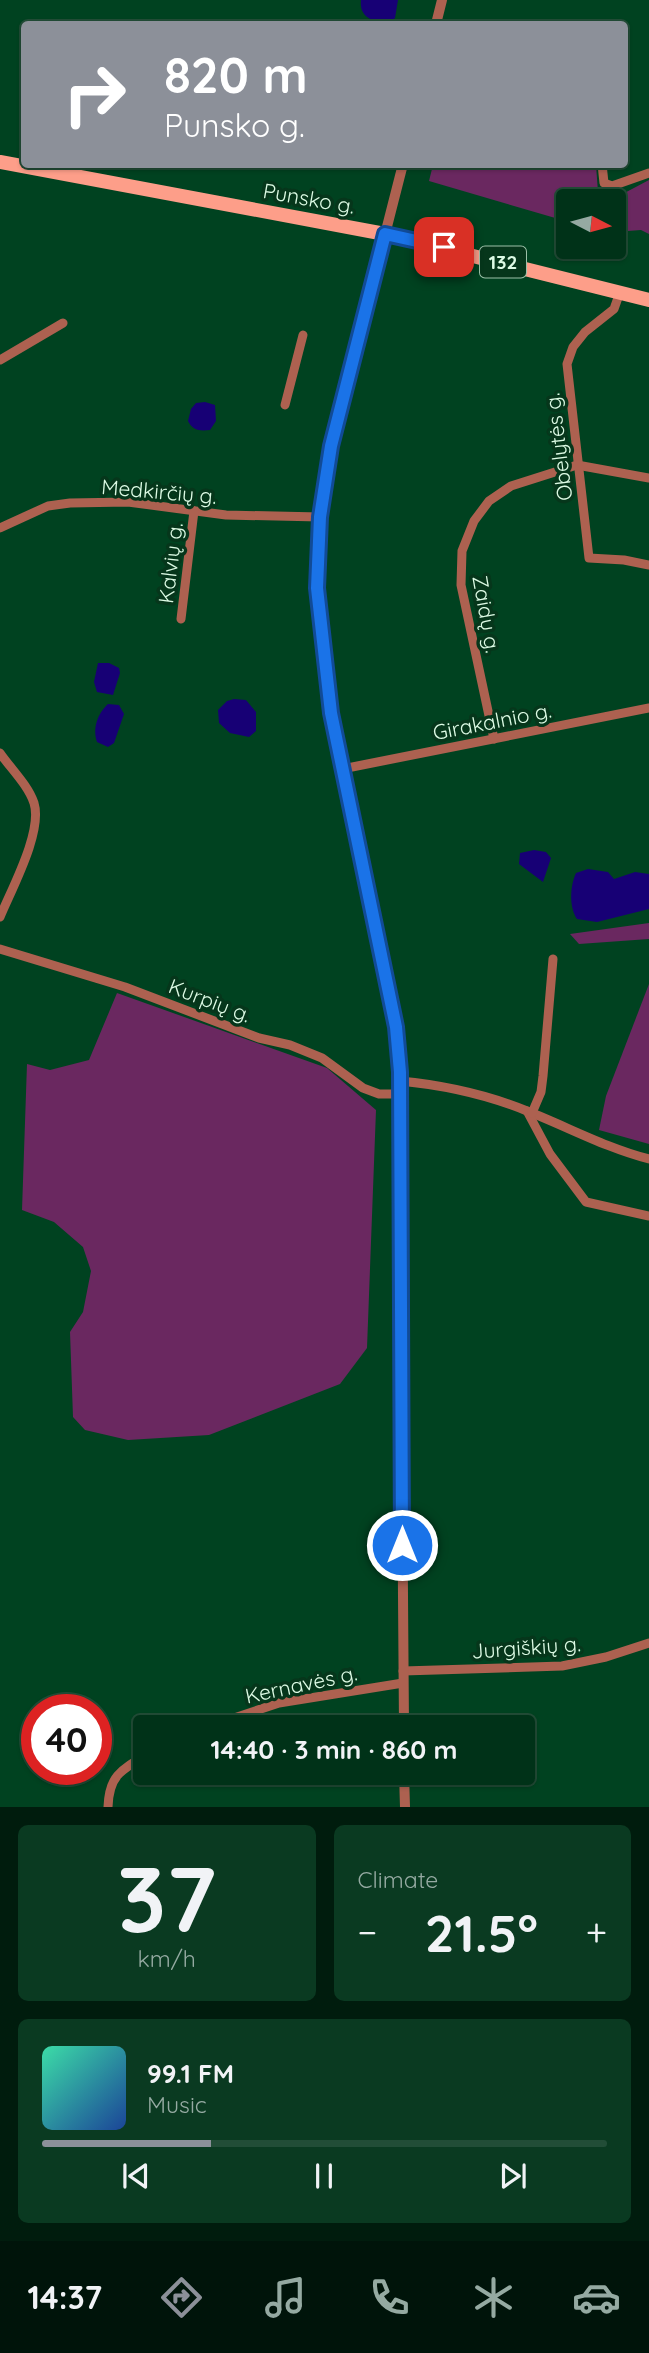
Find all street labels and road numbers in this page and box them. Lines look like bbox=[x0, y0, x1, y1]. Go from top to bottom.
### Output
street label: Punsko g. bbox=[261, 177, 357, 219]
road number: 132 bbox=[480, 246, 526, 278]
street label: Obelytės g. bbox=[538, 392, 578, 502]
street label: Medkirčių g. bbox=[100, 473, 218, 509]
street label: Kalvių g. bbox=[152, 521, 188, 605]
street label: Zaidų g. bbox=[467, 573, 507, 655]
street label: Girakalnio g. bbox=[430, 697, 554, 745]
street label: Kurpių g. bbox=[165, 972, 255, 1028]
street label: Jurgiškių g. bbox=[470, 1630, 582, 1664]
street label: Kernavės g. bbox=[243, 1659, 359, 1709]

